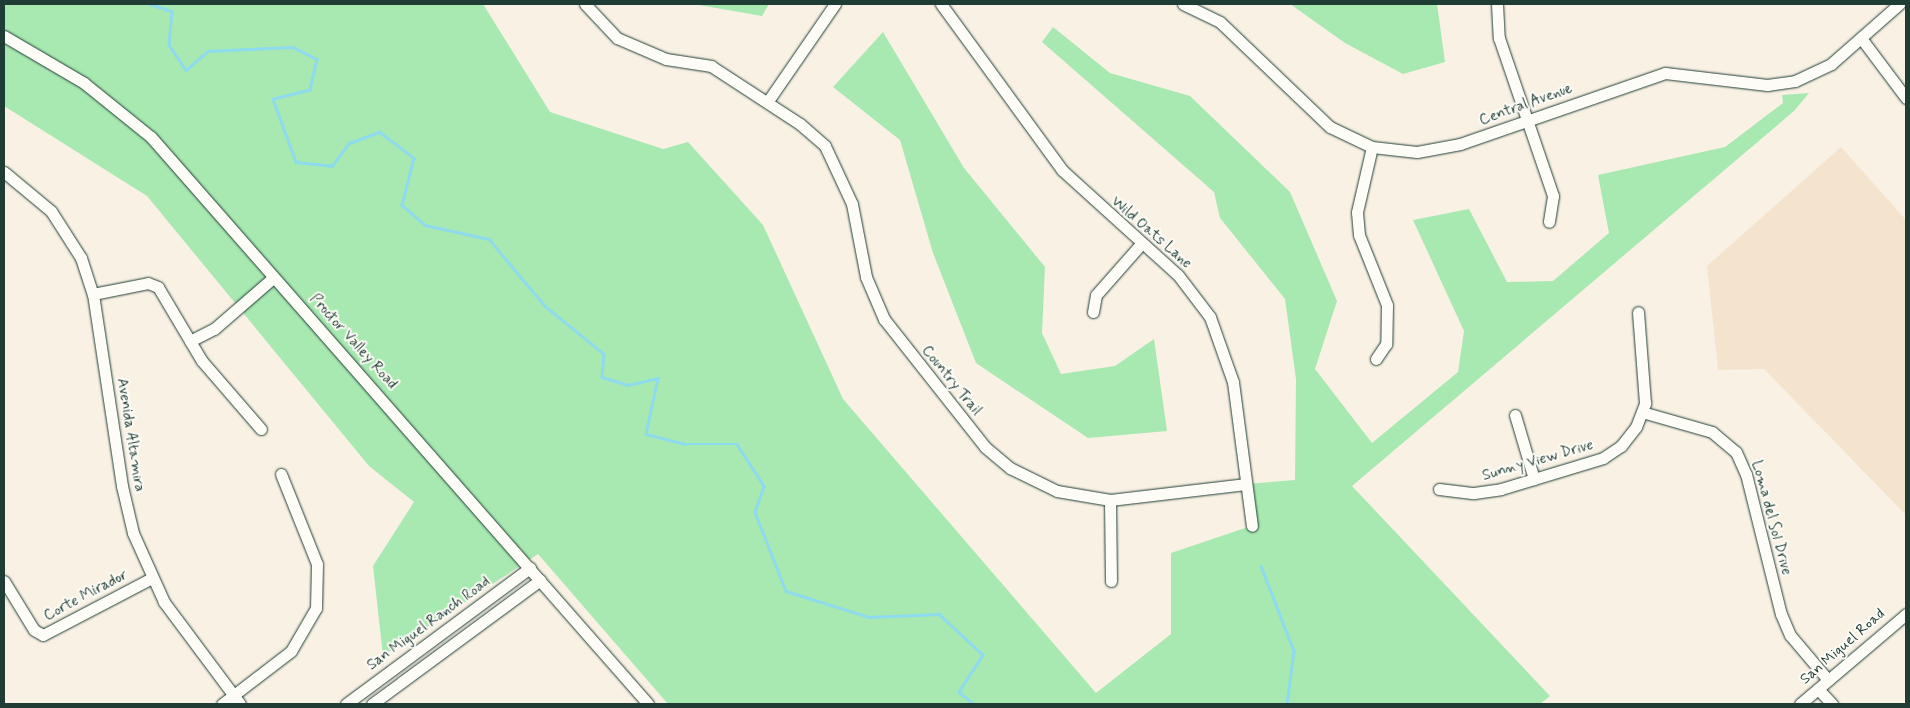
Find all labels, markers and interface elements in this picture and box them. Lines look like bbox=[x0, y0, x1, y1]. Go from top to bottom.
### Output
street label: Central Avenue bbox=[1475, 79, 1577, 131]
street label: Wild Oats Lane bbox=[1107, 193, 1195, 273]
street label: Proctor Valley Road bbox=[306, 291, 400, 393]
street label: Country Trail bbox=[918, 343, 984, 419]
street label: Avenida Altamira bbox=[112, 377, 148, 493]
street label: Sunny View Drive bbox=[1481, 437, 1595, 485]
street label: Loma del Sol Drive bbox=[1747, 458, 1795, 578]
street label: Corte Mirador bbox=[42, 567, 130, 625]
street label: San Miguel Ranch Road bbox=[365, 574, 493, 674]
street label: San Miguel Road bbox=[1799, 607, 1887, 687]

